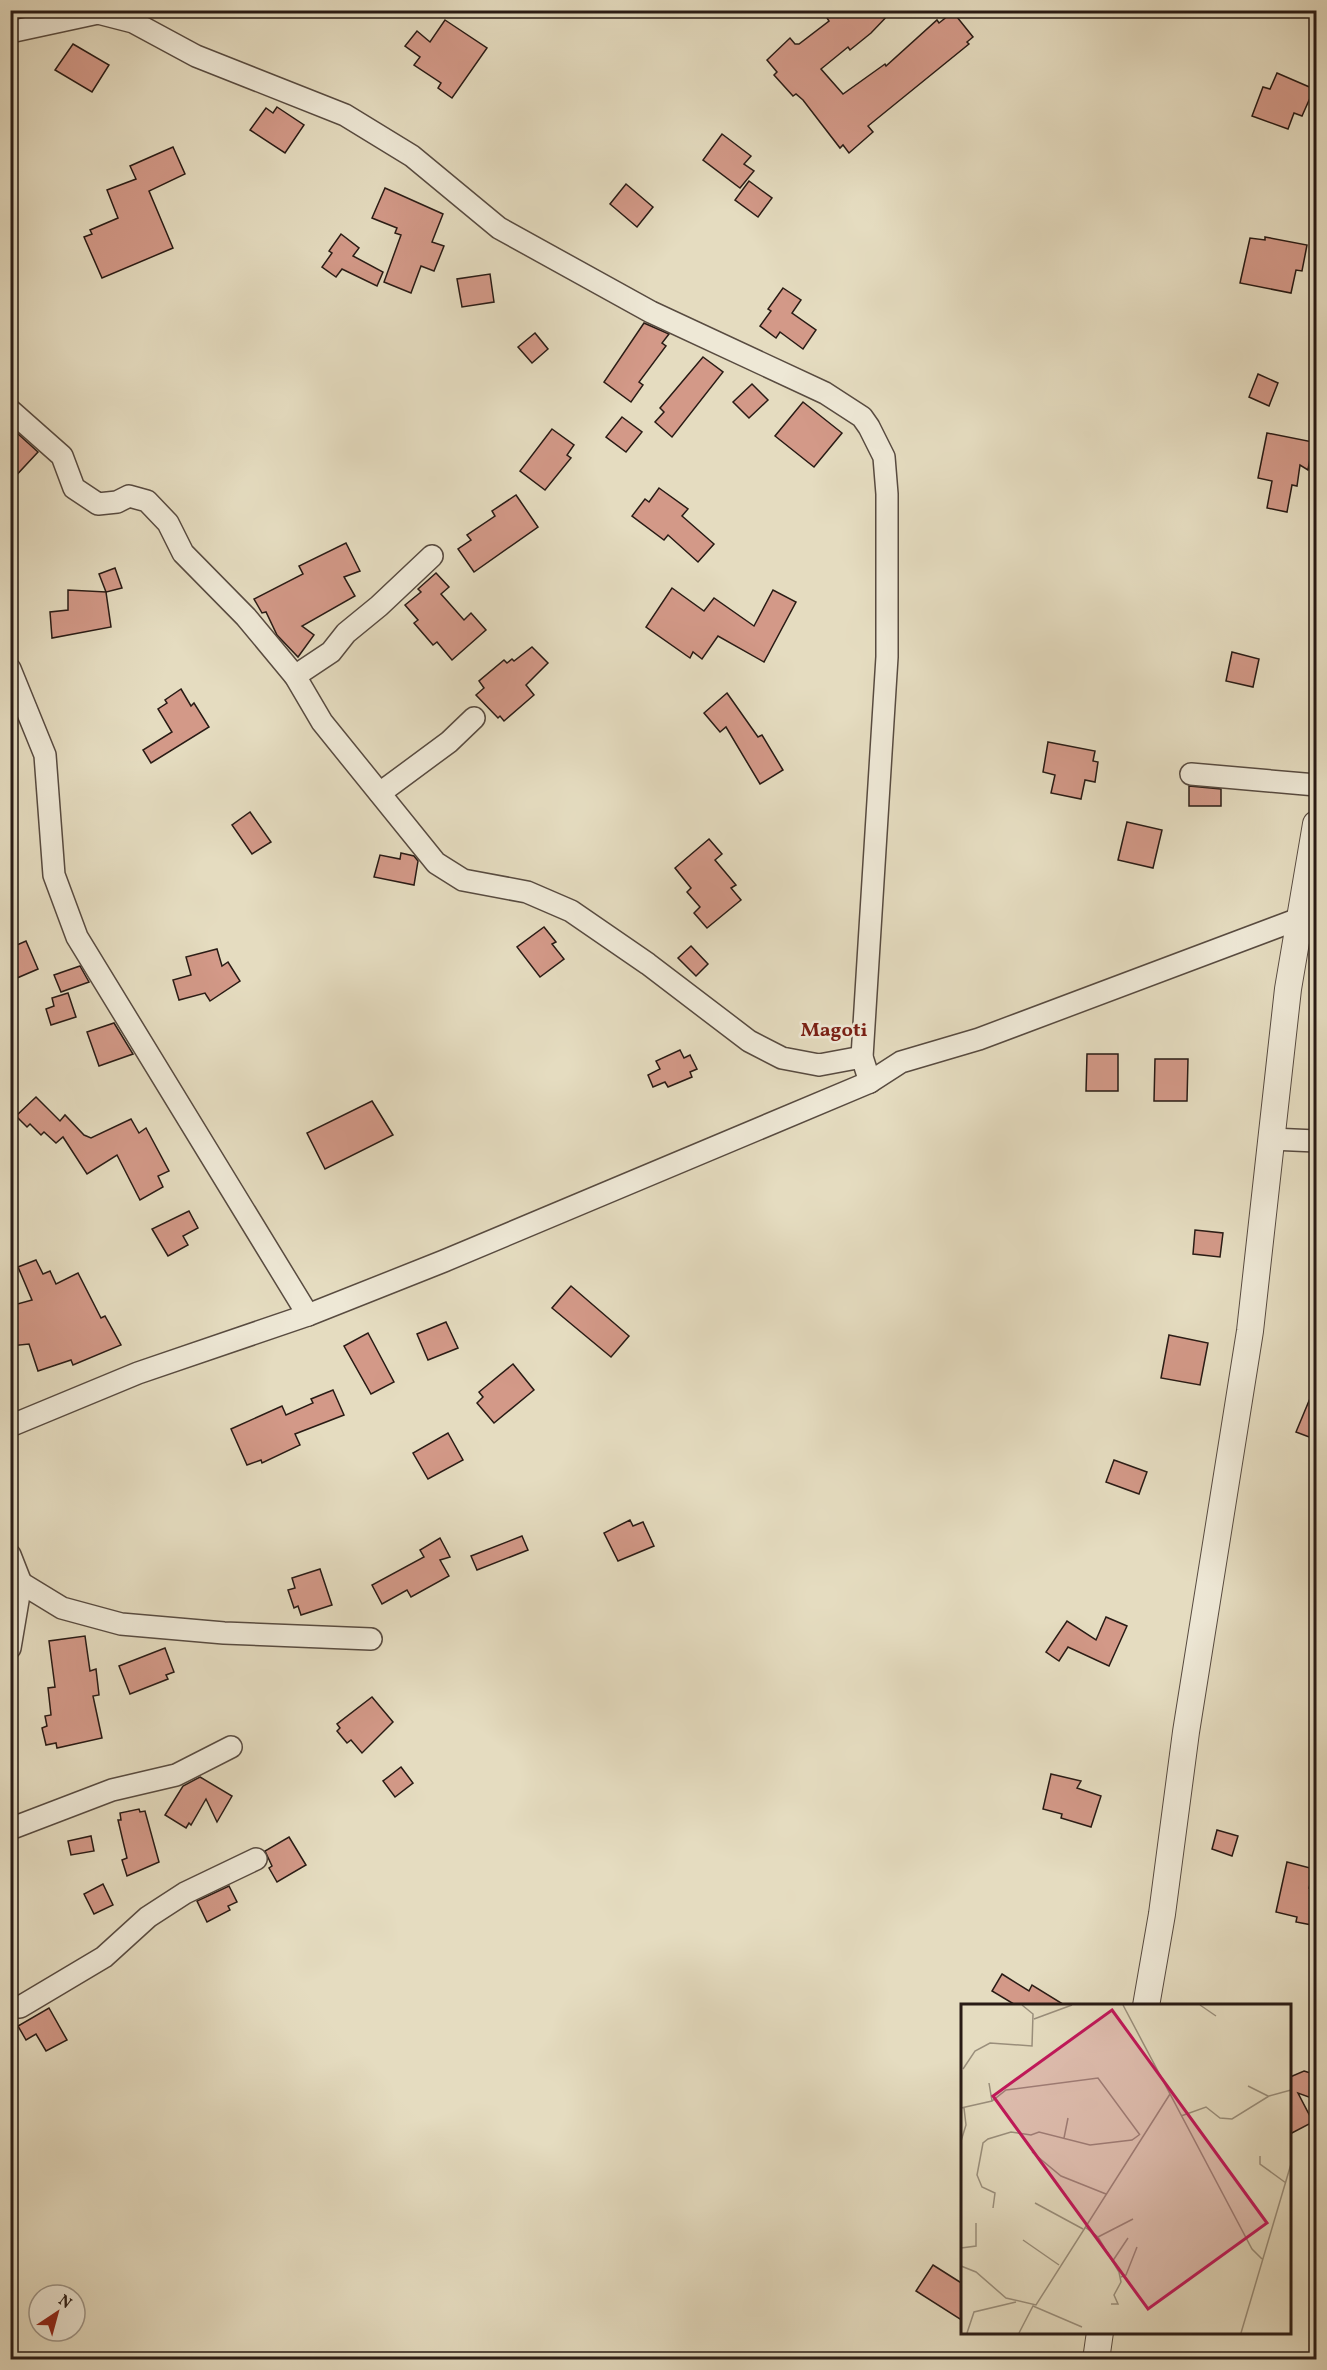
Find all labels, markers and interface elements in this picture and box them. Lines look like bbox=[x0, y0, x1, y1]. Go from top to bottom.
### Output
district label: Magoti bbox=[800, 1017, 868, 1045]
inset map bbox=[961, 2004, 1291, 2334]
north arrow bbox=[27, 2283, 87, 2343]
text: N bbox=[53, 2290, 76, 2315]

